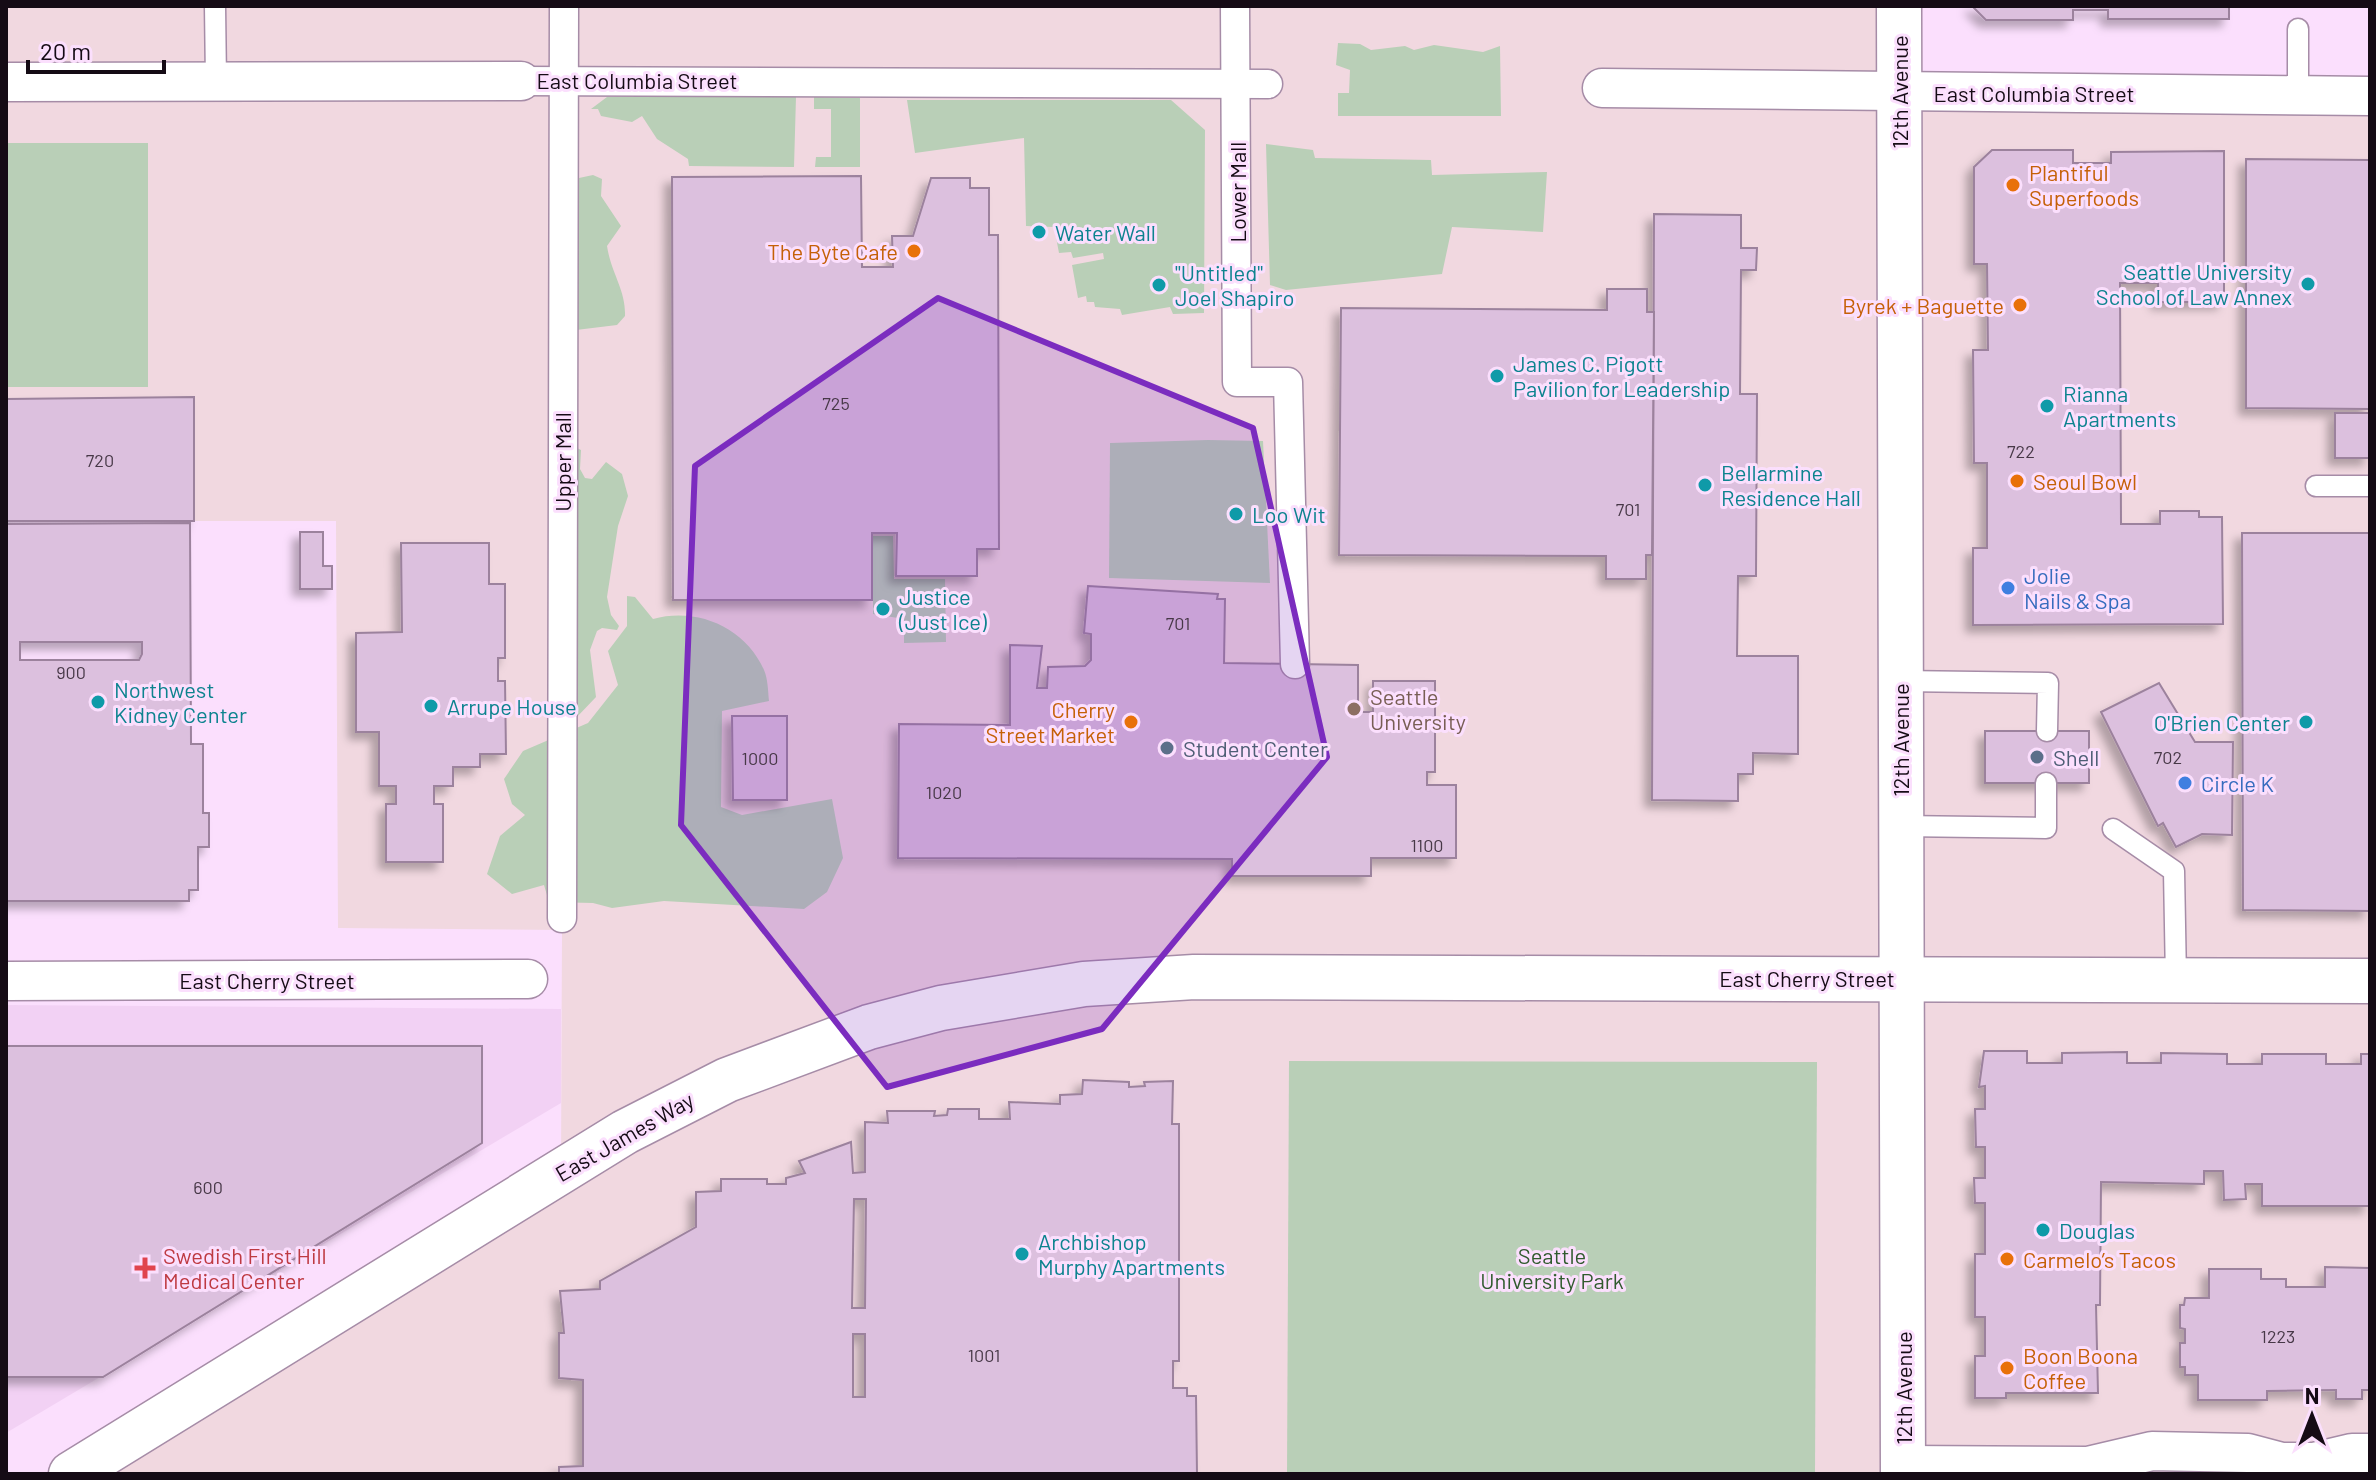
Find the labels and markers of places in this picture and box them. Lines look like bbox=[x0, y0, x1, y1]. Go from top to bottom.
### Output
place label: Plantiful Superfoods bbox=[2029, 159, 2139, 210]
marker: Plantiful Superfoods bbox=[2004, 176, 2022, 194]
place label: Water Wall bbox=[1055, 219, 1156, 245]
marker: Water Wall bbox=[1030, 223, 1048, 241]
place label: The Byte Cafe bbox=[767, 238, 898, 264]
marker: The Byte Cafe bbox=[905, 242, 923, 260]
place label: Seattle University School of Law Annex bbox=[2096, 258, 2292, 309]
place label: "Untitled" Joel Shapiro bbox=[1175, 259, 1294, 310]
marker: Seattle University School of Law Annex bbox=[2299, 275, 2317, 293]
marker: "Untitled" Joel Shapiro bbox=[1150, 276, 1168, 294]
place label: Byrek + Baguette bbox=[1842, 292, 2004, 318]
marker: Byrek + Baguette bbox=[2011, 296, 2029, 314]
place label: James C. Pigott Pavilion for Leadership bbox=[1513, 350, 1730, 401]
marker: James C. Pigott Pavilion for Leadership bbox=[1488, 367, 1506, 385]
place label: Rianna Apartments bbox=[2063, 380, 2176, 431]
marker: Rianna Apartments bbox=[2038, 397, 2056, 415]
place label: Bellarmine Residence Hall bbox=[1721, 459, 1861, 510]
place label: Seoul Bowl bbox=[2033, 468, 2137, 494]
marker: Seoul Bowl bbox=[2008, 472, 2026, 490]
marker: Bellarmine Residence Hall bbox=[1696, 476, 1714, 494]
place label: Loo Wit bbox=[1252, 501, 1326, 527]
marker: Loo Wit bbox=[1227, 505, 1245, 523]
place label: Jolie Nails & Spa bbox=[2024, 562, 2131, 613]
marker: Jolie Nails & Spa bbox=[1999, 579, 2017, 597]
place label: Justice (Just Ice) bbox=[898, 583, 987, 634]
marker: Justice (Just Ice) bbox=[874, 600, 892, 618]
place label: Northwest Kidney Center bbox=[114, 676, 247, 727]
place label: Seattle University bbox=[1370, 683, 1466, 734]
marker: Northwest Kidney Center bbox=[89, 693, 107, 711]
place label: Arrupe House bbox=[447, 693, 577, 719]
place label: Cherry Street Market bbox=[985, 696, 1115, 747]
marker: Arrupe House bbox=[422, 697, 440, 715]
marker: Seattle University bbox=[1345, 700, 1363, 718]
place label: O'Brien Center bbox=[2154, 709, 2290, 735]
marker: Cherry Street Market bbox=[1122, 713, 1140, 731]
marker: O'Brien Center bbox=[2297, 713, 2315, 731]
place label: Student Center bbox=[1183, 735, 1328, 761]
marker: Student Center bbox=[1158, 739, 1176, 757]
place label: Shell bbox=[2053, 744, 2099, 770]
marker: Shell bbox=[2028, 748, 2046, 766]
place label: Circle K bbox=[2201, 770, 2274, 796]
marker: Circle K bbox=[2176, 774, 2194, 792]
place label: Douglas bbox=[2059, 1217, 2135, 1243]
marker: Douglas bbox=[2034, 1221, 2052, 1239]
place label: Archbishop Murphy Apartments bbox=[1038, 1228, 1225, 1279]
place label: Swedish First Hill Medical Center bbox=[163, 1242, 327, 1293]
marker: Archbishop Murphy Apartments bbox=[1013, 1245, 1031, 1263]
place label: Carmelo’s Tacos bbox=[2023, 1246, 2176, 1272]
marker: Carmelo’s Tacos bbox=[1998, 1250, 2016, 1268]
marker: Swedish First Hill Medical Center bbox=[134, 1257, 156, 1279]
place label: Boon Boona Coffee bbox=[2023, 1342, 2138, 1393]
marker: Boon Boona Coffee bbox=[1998, 1359, 2016, 1377]

